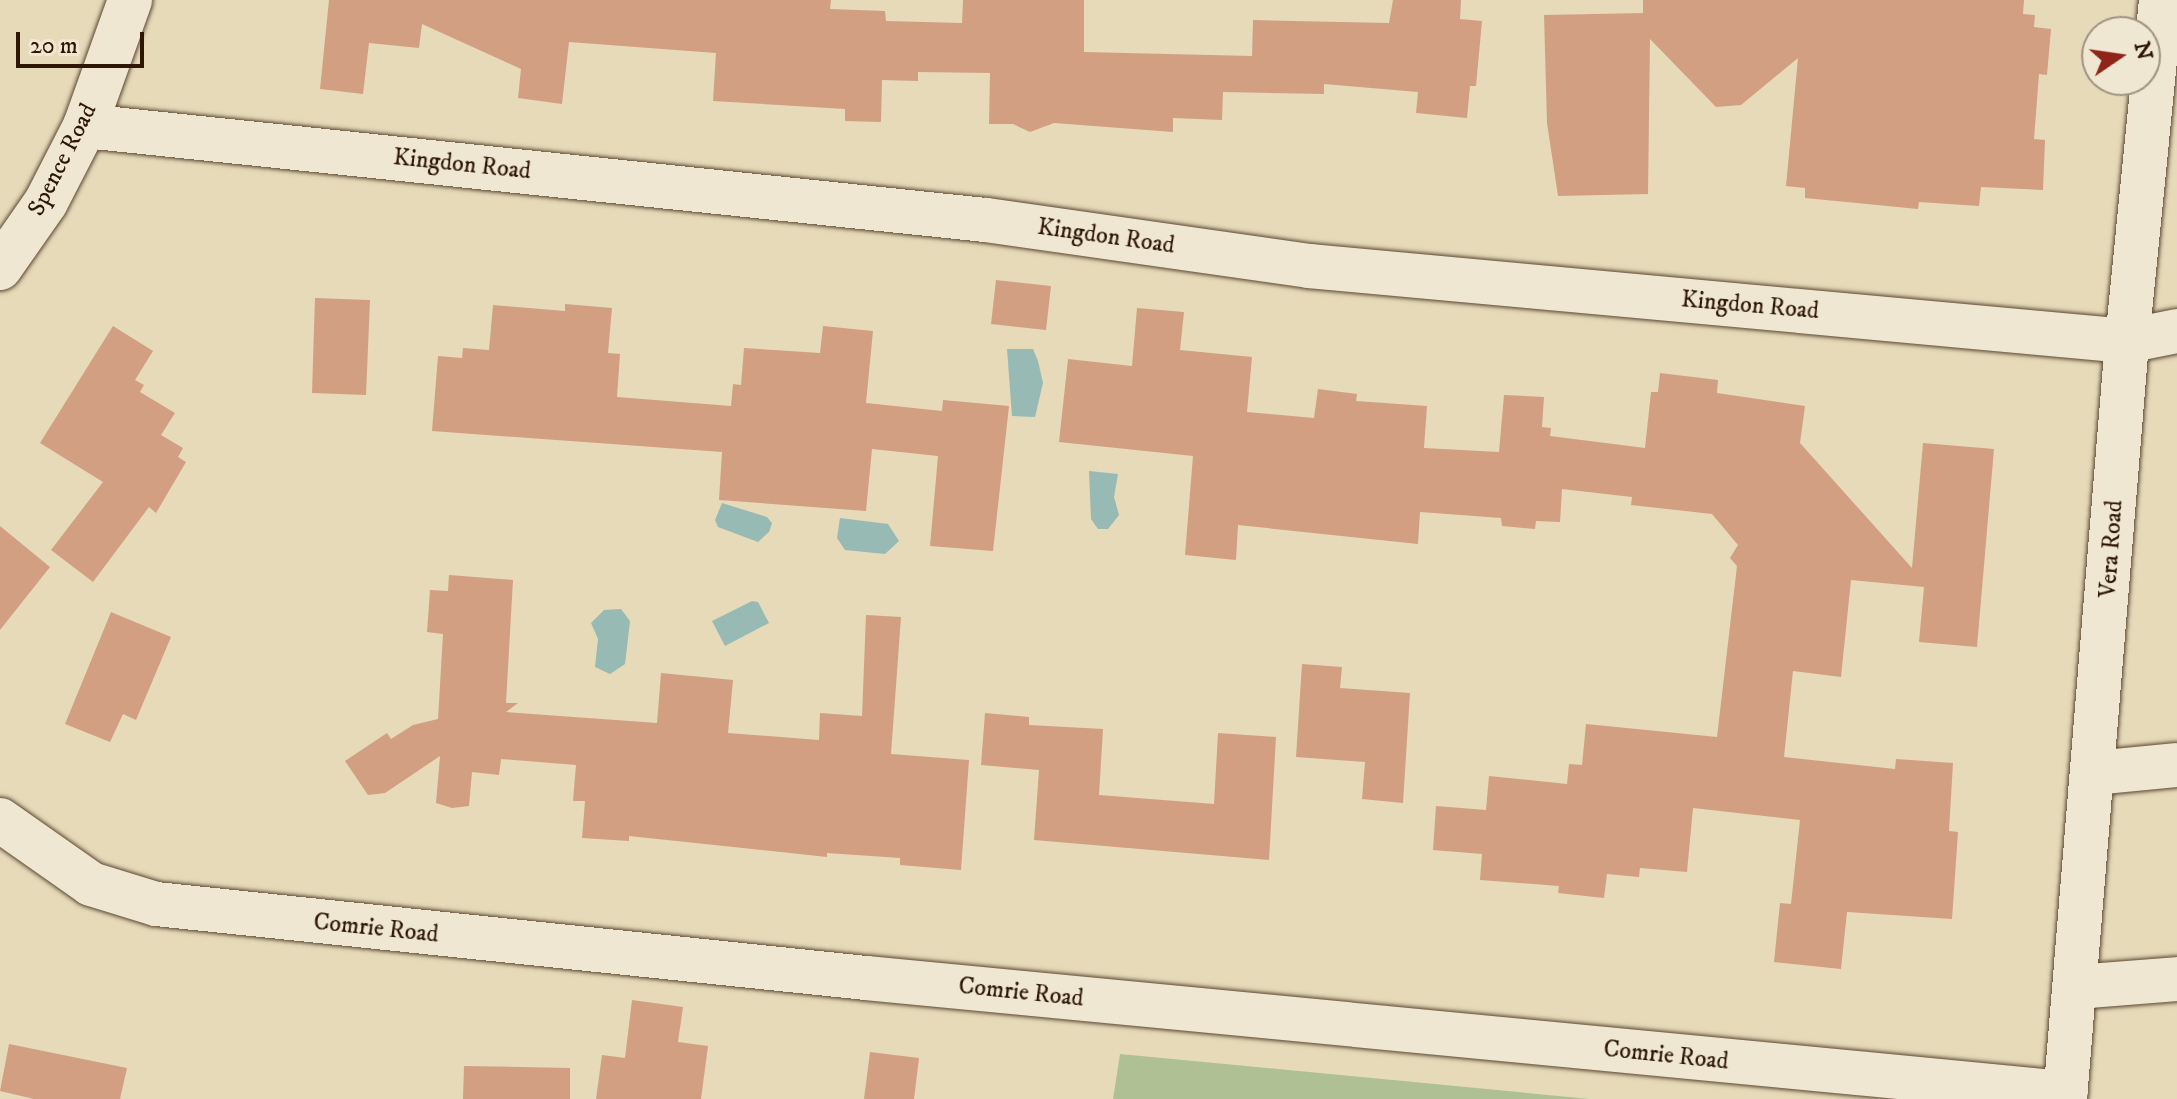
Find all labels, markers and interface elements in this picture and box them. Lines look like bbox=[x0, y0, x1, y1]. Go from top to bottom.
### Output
scale bar bbox=[20, 16, 148, 66]
north arrow bbox=[2081, 16, 2161, 96]
text: 20 m bbox=[30, 31, 78, 61]
text: N bbox=[2128, 39, 2158, 63]
street label: Spence Road bbox=[22, 99, 104, 221]
street label: Kingdon Road bbox=[392, 143, 532, 187]
street label: Kingdon Road bbox=[1036, 213, 1176, 261]
street label: Kingdon Road bbox=[1680, 286, 1820, 326]
street label: Vera Road bbox=[2094, 499, 2130, 599]
street label: Comrie Road bbox=[312, 908, 440, 950]
street label: Comrie Road bbox=[957, 972, 1085, 1014]
street label: Comrie Road bbox=[1602, 1035, 1730, 1077]

